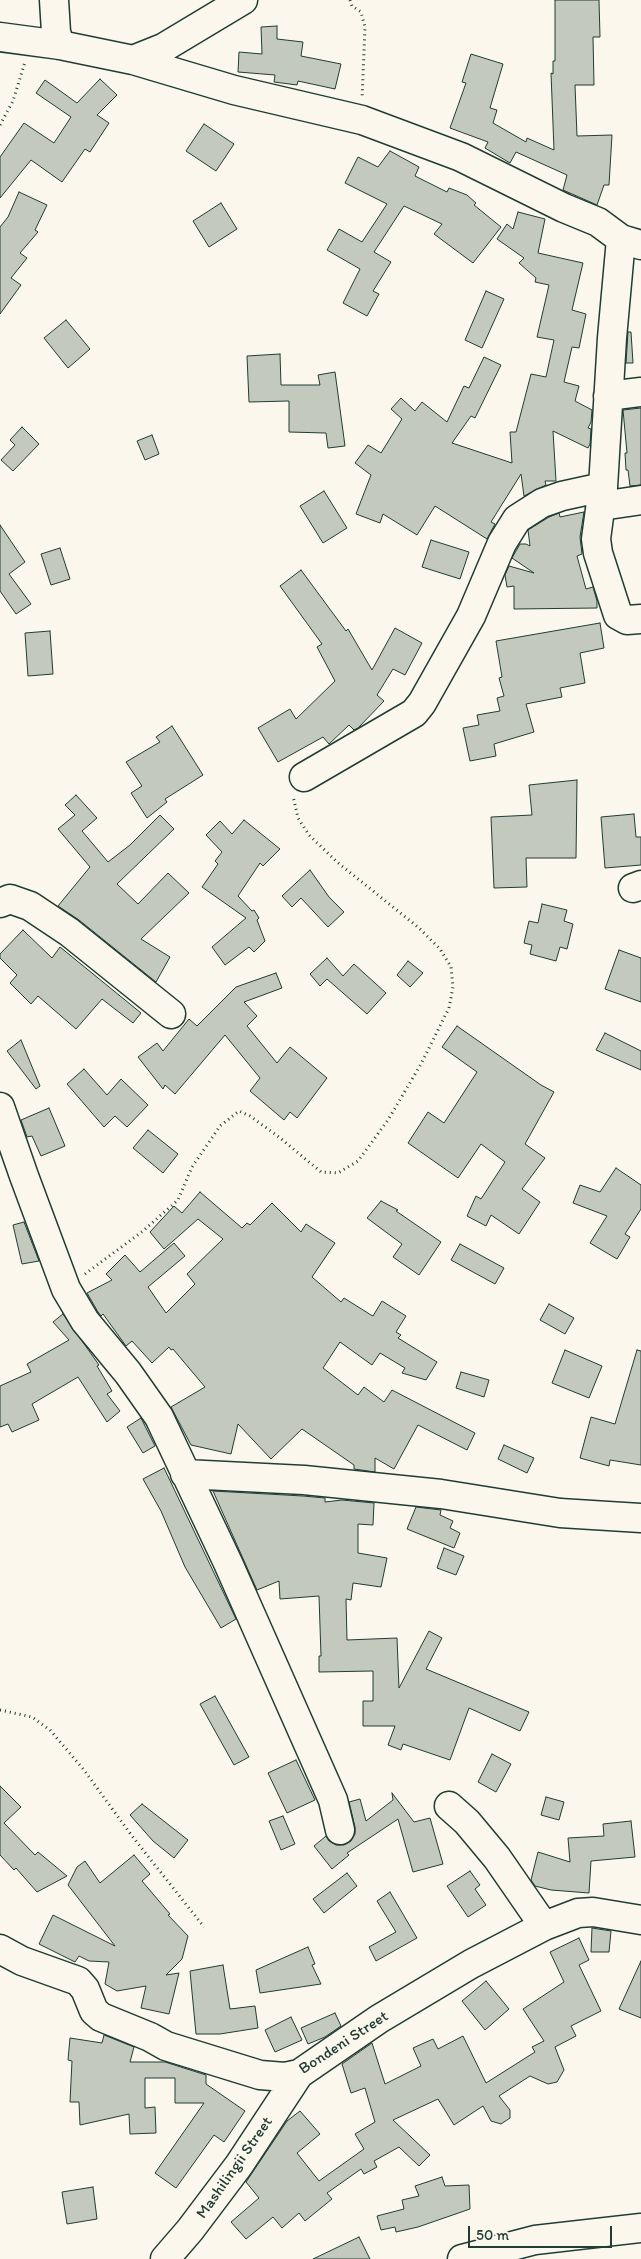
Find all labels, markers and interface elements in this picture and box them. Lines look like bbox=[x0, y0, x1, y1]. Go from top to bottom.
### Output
street label: Bondeni Street bbox=[296, 2007, 392, 2079]
street label: Mashilingii Street bbox=[193, 2113, 277, 2223]
scale bar bbox=[471, 2216, 615, 2248]
text: 50 m bbox=[476, 2226, 509, 2244]

